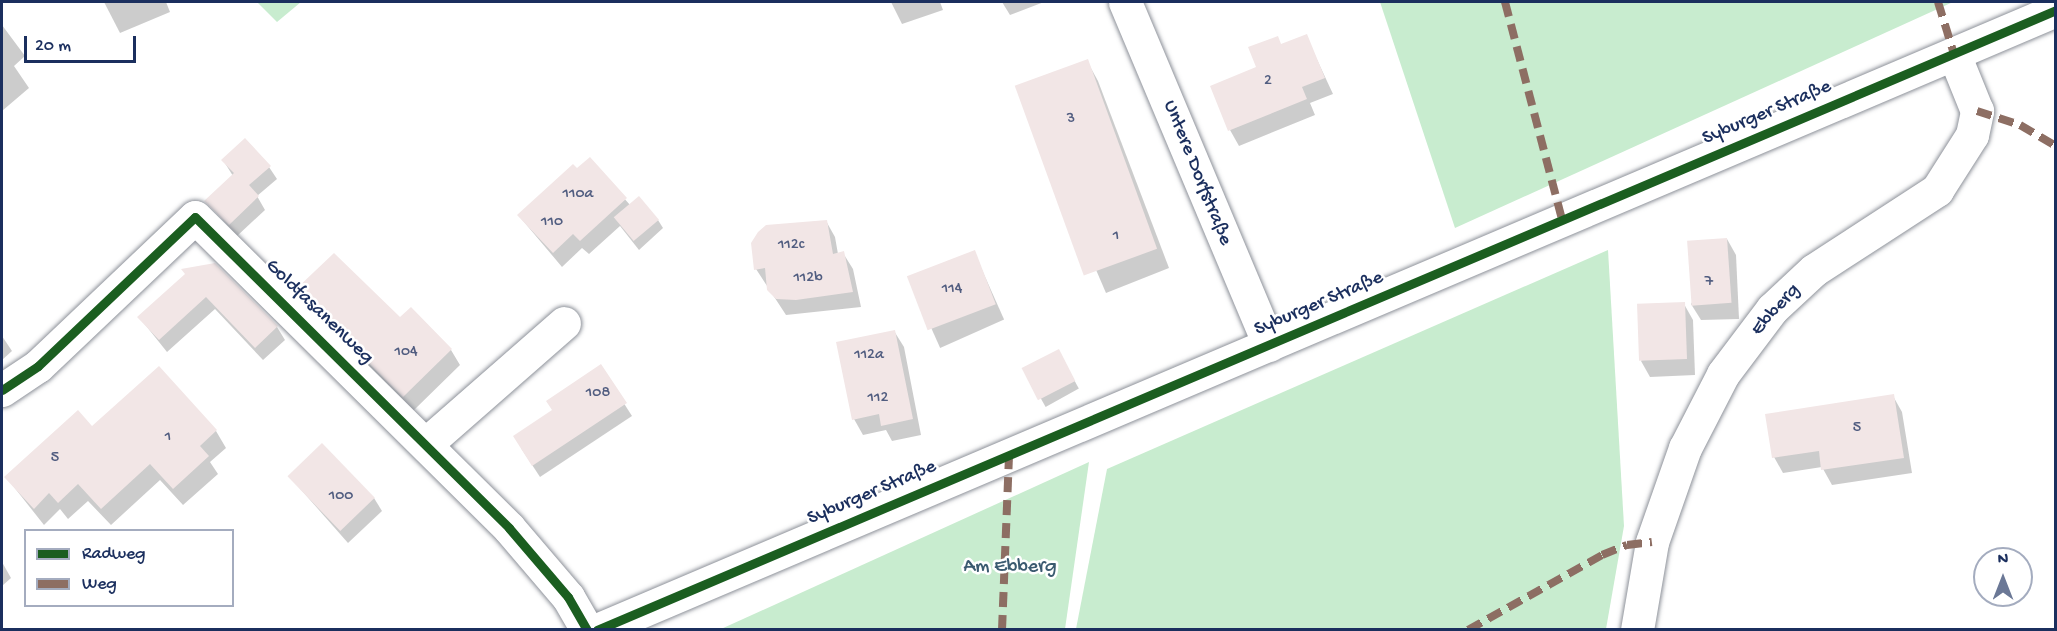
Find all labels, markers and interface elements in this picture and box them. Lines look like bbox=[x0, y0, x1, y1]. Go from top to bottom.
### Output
scale bar bbox=[27, 24, 140, 62]
text: 20 m bbox=[35, 36, 71, 57]
house number: 2 bbox=[1264, 72, 1272, 92]
street label: Syburger Straße bbox=[1699, 75, 1835, 151]
street label: Untere Dorfstraße bbox=[1157, 97, 1237, 249]
house number: 3 bbox=[1067, 110, 1075, 130]
house number: 110a bbox=[563, 185, 593, 205]
house number: 110 bbox=[541, 213, 563, 233]
house number: 1 bbox=[1113, 227, 1119, 247]
house number: 112c bbox=[778, 236, 804, 256]
street label: Goldfasanenweg bbox=[260, 254, 378, 370]
street label: Syburger Straße bbox=[1251, 266, 1387, 342]
house number: 112b bbox=[793, 269, 823, 289]
house number: 7 bbox=[1705, 273, 1713, 293]
street label: Ebberg bbox=[1746, 279, 1806, 341]
house number: 114 bbox=[942, 280, 962, 300]
house number: 104 bbox=[394, 343, 418, 363]
house number: 112a bbox=[854, 346, 884, 366]
house number: 108 bbox=[586, 384, 610, 404]
house number: 112 bbox=[868, 389, 888, 409]
house number: 5 bbox=[1853, 419, 1861, 439]
house number: 1 bbox=[165, 428, 171, 448]
house number: 5 bbox=[51, 449, 59, 469]
street label: Syburger Straße bbox=[804, 455, 940, 531]
house number: 100 bbox=[329, 487, 353, 507]
legend bbox=[24, 529, 234, 607]
text: Radweg bbox=[82, 544, 145, 565]
north arrow bbox=[1973, 547, 2033, 607]
text: N bbox=[1998, 551, 2008, 570]
park label: Am Ebberg bbox=[963, 555, 1057, 579]
text: Weg bbox=[82, 574, 117, 595]

